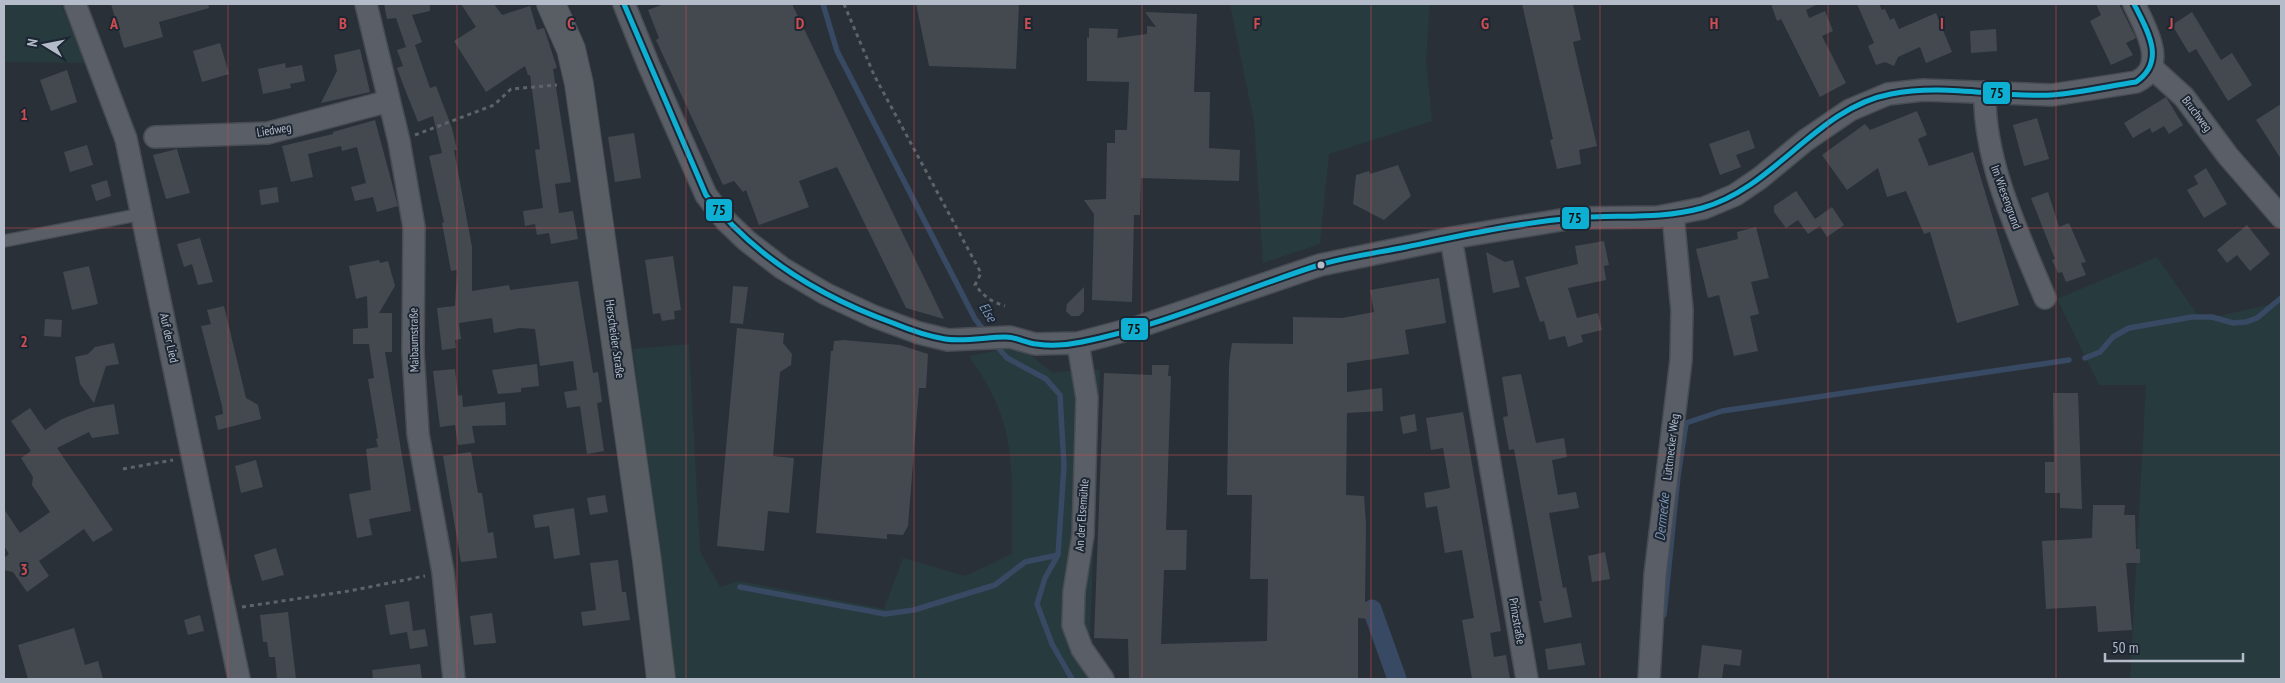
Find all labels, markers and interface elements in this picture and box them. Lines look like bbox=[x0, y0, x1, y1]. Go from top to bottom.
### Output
text: A bbox=[109, 13, 119, 33]
text: B bbox=[339, 13, 347, 33]
text: C bbox=[567, 13, 575, 33]
text: D bbox=[796, 13, 805, 33]
text: E bbox=[1025, 13, 1032, 33]
text: F bbox=[1254, 13, 1261, 33]
text: G bbox=[1481, 13, 1489, 33]
text: H bbox=[1710, 13, 1718, 33]
text: I bbox=[1940, 13, 1944, 33]
text: J bbox=[2168, 13, 2173, 33]
north arrow bbox=[20, 20, 70, 70]
text: N bbox=[23, 37, 42, 48]
line badge: 75 bbox=[1982, 81, 2011, 105]
text: 75 bbox=[1990, 84, 2004, 102]
street label: Bruchweg bbox=[2179, 93, 2216, 134]
text: 1 bbox=[20, 104, 28, 124]
street label: Liedweg bbox=[256, 119, 292, 140]
street label: Im Wiesengrund bbox=[1988, 163, 2025, 231]
line badge: 75 bbox=[705, 198, 733, 222]
text: 75 bbox=[712, 201, 726, 219]
line badge: 75 bbox=[1561, 206, 1590, 230]
text: 75 bbox=[1568, 209, 1582, 227]
unlabelled marker bbox=[1316, 260, 1326, 270]
street label: Herscheider Straße bbox=[603, 299, 628, 379]
water label: Else bbox=[975, 299, 1002, 326]
street label: Maibaumstraße bbox=[405, 308, 422, 372]
street label: Auf der Lied bbox=[157, 312, 182, 364]
line badge: 75 bbox=[1120, 317, 1149, 341]
text: 75 bbox=[1127, 320, 1141, 338]
text: 2 bbox=[20, 331, 28, 351]
street label: Lüttmecker Weg bbox=[1659, 413, 1682, 481]
street label: An der Elsemühle bbox=[1071, 478, 1092, 552]
water label: Dermecke bbox=[1651, 491, 1674, 542]
text: 3 bbox=[20, 559, 28, 579]
street label: Prinzstraße bbox=[1506, 597, 1529, 645]
scale bar bbox=[2105, 630, 2242, 662]
text: 50 m bbox=[2112, 638, 2138, 657]

